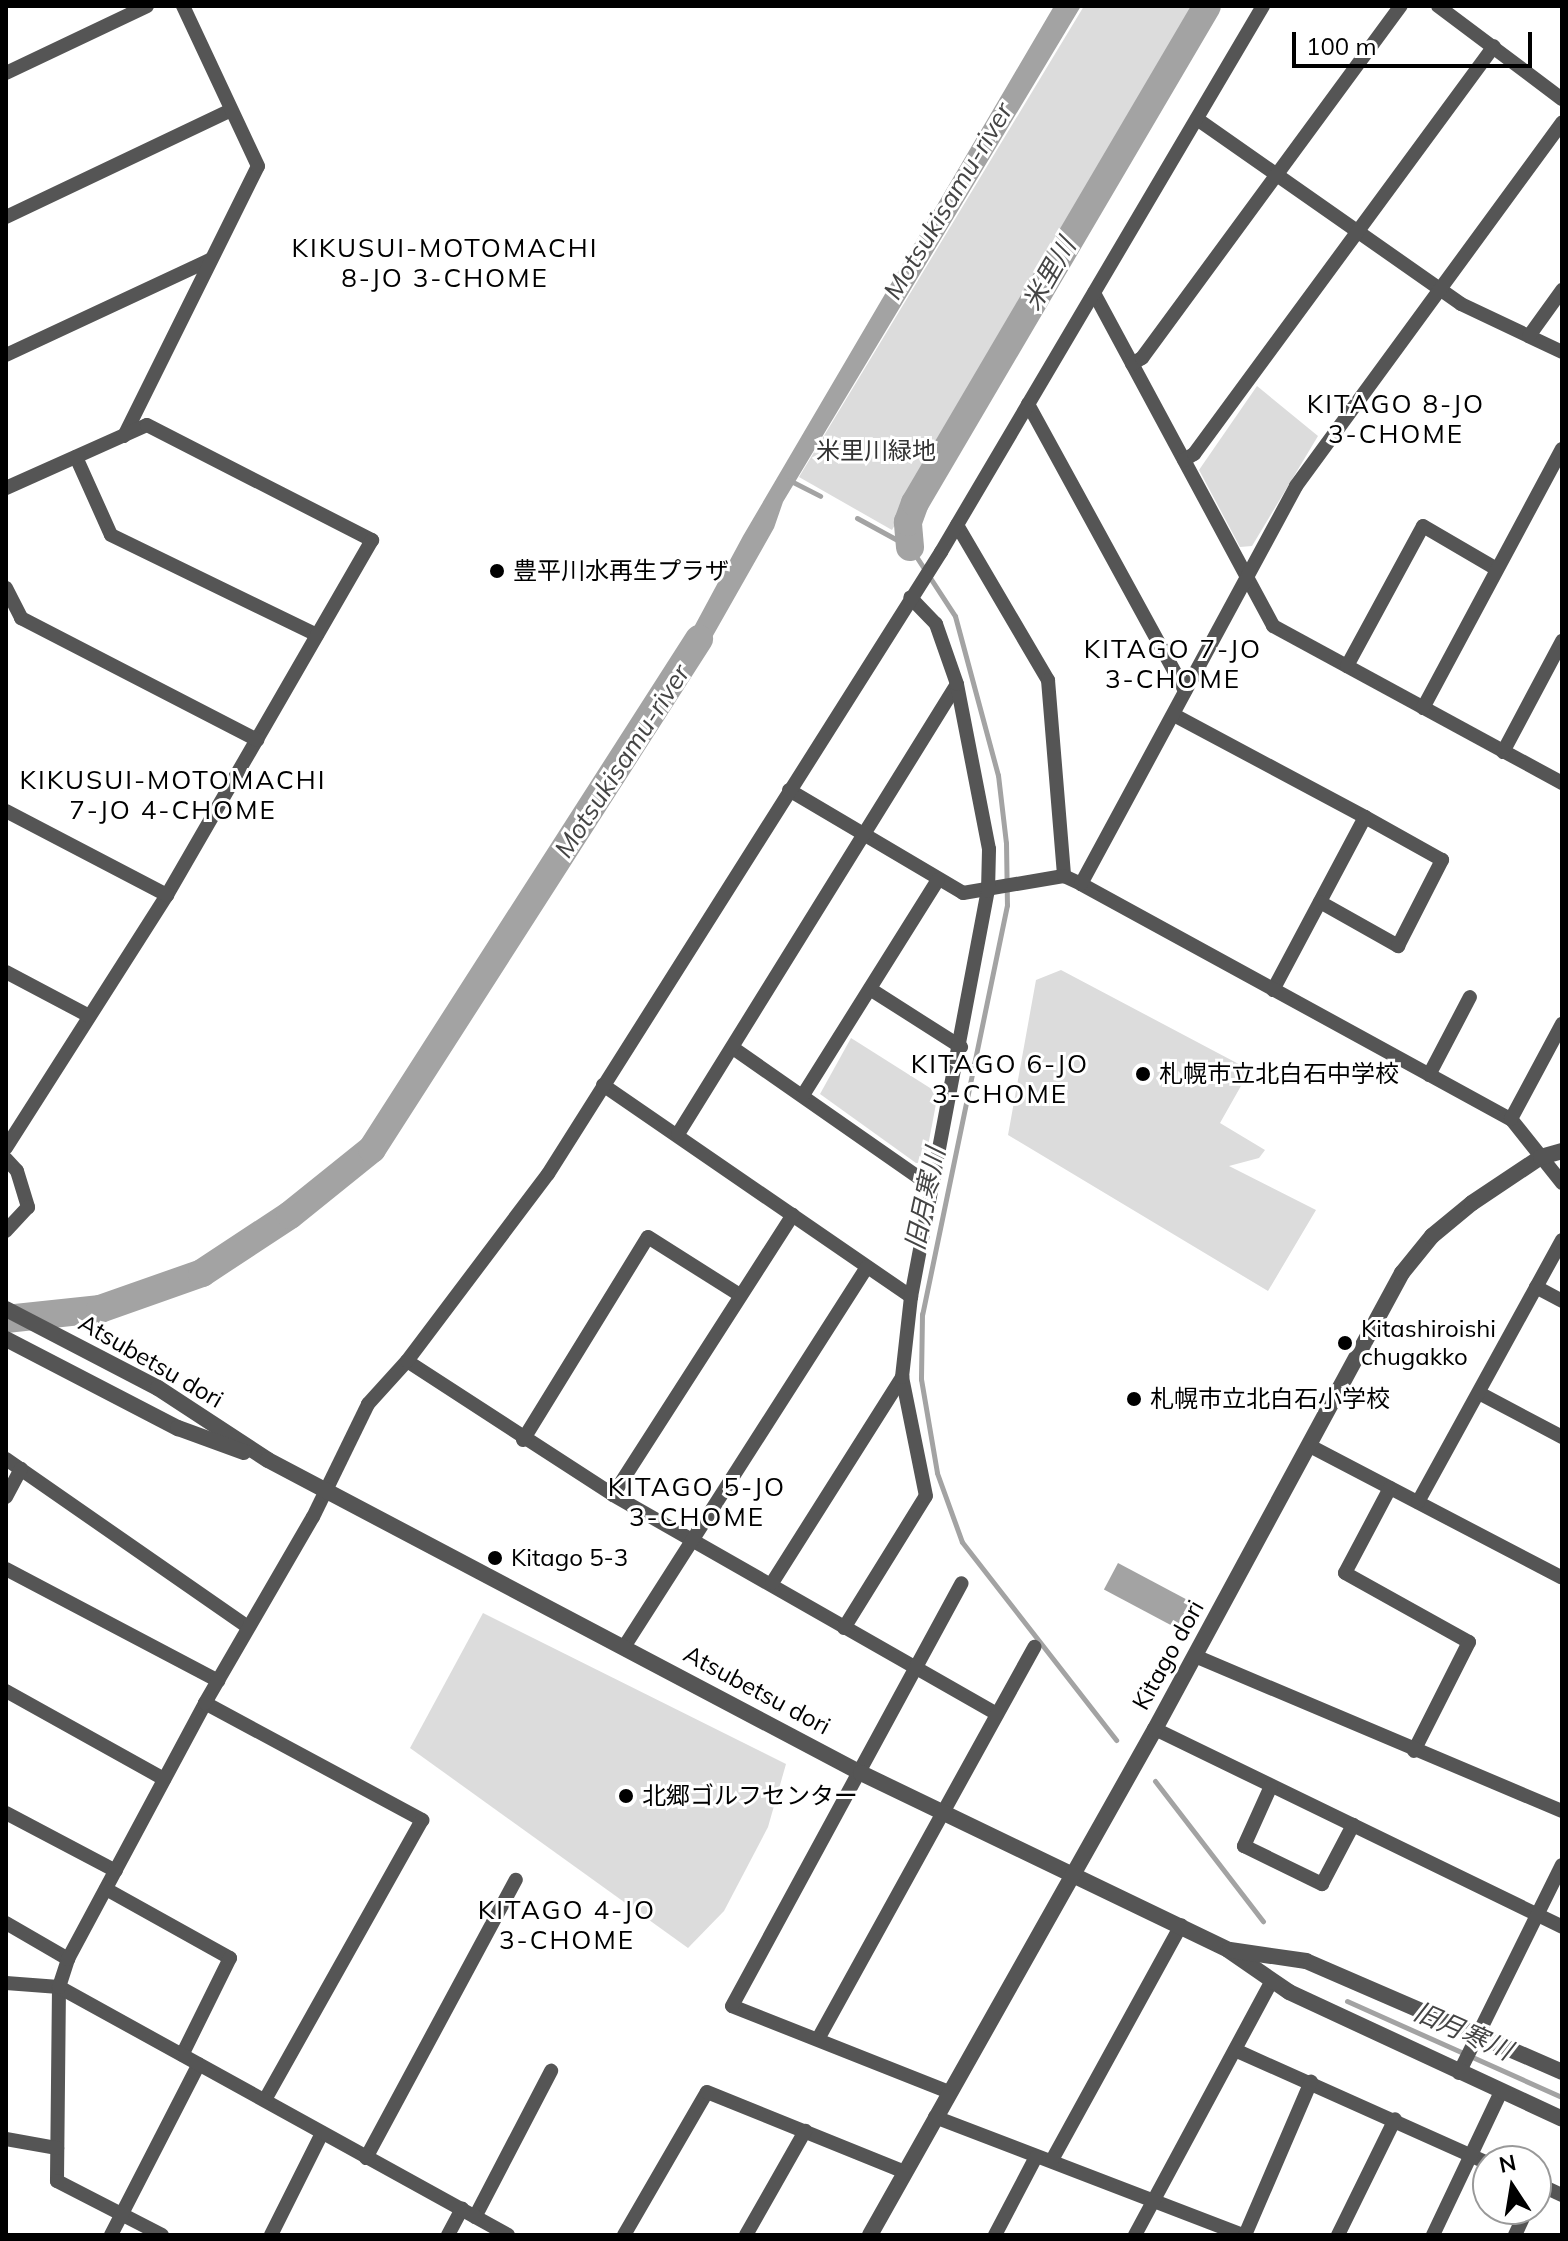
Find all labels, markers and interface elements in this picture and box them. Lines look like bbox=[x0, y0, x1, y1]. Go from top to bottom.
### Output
scale bar bbox=[1296, 16, 1536, 66]
text: 100 m bbox=[1306, 31, 1377, 61]
water label: Motsukisamu-river bbox=[877, 97, 1019, 305]
district label: KIKUSUI-MOTOMACHI 8-JO 3-CHOME bbox=[292, 232, 598, 294]
water label: 米里川 bbox=[1016, 232, 1082, 316]
district label: KITAGO 8-JO 3-CHOME bbox=[1307, 388, 1485, 450]
park label: 米里川緑地 bbox=[816, 437, 936, 465]
place label: 豊平川水再生プラザ bbox=[513, 557, 729, 585]
marker: 豊平川水再生プラザ bbox=[488, 562, 506, 580]
district label: KITAGO 7-JO 3-CHOME bbox=[1084, 633, 1262, 694]
water label: Motsukisamu-river bbox=[548, 659, 696, 863]
district label: KIKUSUI-MOTOMACHI 7-JO 4-CHOME bbox=[20, 764, 326, 826]
district label: KITAGO 6-JO 3-CHOME bbox=[911, 1048, 1089, 1110]
place label: 札幌市立北白石中学校 bbox=[1159, 1060, 1399, 1088]
marker: 札幌市立北白石中学校 bbox=[1134, 1065, 1152, 1083]
water label: 旧月寒川 bbox=[899, 1145, 951, 1253]
street label: Atsubetsu dori bbox=[74, 1308, 228, 1414]
place label: Kitashiroishi chugakko bbox=[1361, 1315, 1496, 1371]
marker: Kitashiroishi chugakko bbox=[1336, 1334, 1354, 1352]
place label: 札幌市立北白石小学校 bbox=[1150, 1385, 1390, 1413]
marker: 札幌市立北白石小学校 bbox=[1125, 1390, 1143, 1408]
district label: KITAGO 5-JO 3-CHOME bbox=[608, 1471, 786, 1532]
place label: Kitago 5-3 bbox=[511, 1544, 628, 1572]
marker: Kitago 5-3 bbox=[486, 1549, 504, 1567]
street label: Kitago dori bbox=[1126, 1595, 1210, 1715]
street label: Atsubetsu dori bbox=[679, 1639, 835, 1741]
place label: 北郷ゴルフセンター bbox=[642, 1782, 858, 1810]
marker: 北郷ゴルフセンター bbox=[617, 1787, 635, 1805]
district label: KITAGO 4-JO 3-CHOME bbox=[478, 1894, 656, 1956]
water label: 旧月寒川 bbox=[1409, 1996, 1517, 2066]
north arrow bbox=[1472, 2145, 1552, 2225]
text: N bbox=[1496, 2148, 1518, 2179]

